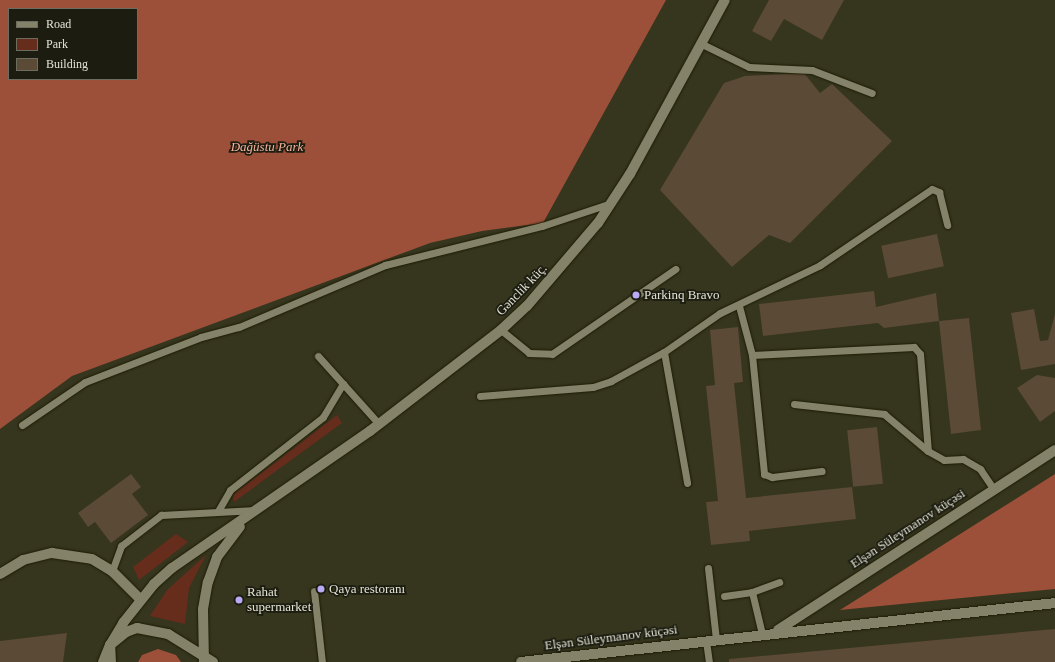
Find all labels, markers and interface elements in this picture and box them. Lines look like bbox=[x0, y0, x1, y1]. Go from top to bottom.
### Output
legend bbox=[8, 8, 138, 80]
text: Road bbox=[46, 17, 71, 31]
text: Park bbox=[46, 37, 68, 51]
text: Building bbox=[46, 57, 88, 71]
park label: Dağüstu Park bbox=[231, 139, 303, 155]
street label: Gənclik küç. bbox=[493, 261, 551, 319]
place label: Parkinq Bravo bbox=[644, 287, 719, 303]
marker: Parkinq Bravo bbox=[631, 290, 641, 300]
street label: Elşən Süleymanov küçəsi bbox=[848, 486, 968, 572]
place label: Qaya restoranı bbox=[329, 581, 405, 597]
marker: Qaya restoranı bbox=[316, 584, 326, 594]
place label: Rahat supermarket bbox=[247, 585, 311, 616]
marker: Rahat supermarket bbox=[234, 595, 244, 605]
street label: Elşən Süleymanov küçəsi bbox=[544, 622, 678, 654]

